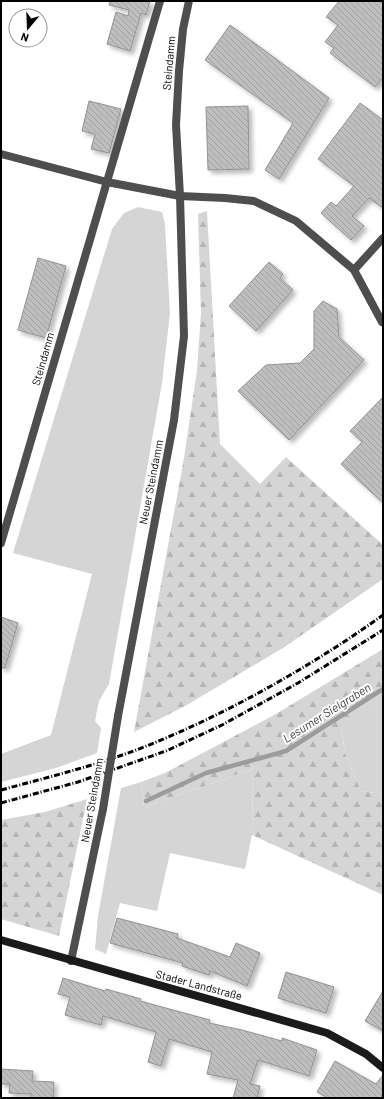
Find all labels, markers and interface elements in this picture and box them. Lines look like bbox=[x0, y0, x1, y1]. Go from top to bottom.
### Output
north arrow bbox=[8, 8, 48, 48]
text: N bbox=[19, 31, 30, 45]
street label: Steindamm bbox=[160, 35, 177, 91]
street label: Steindamm bbox=[29, 331, 56, 387]
street label: Neuer Steindamm bbox=[136, 439, 165, 525]
water label: Lesumer Sielgraben bbox=[280, 679, 373, 745]
street label: Neuer Steindamm bbox=[78, 756, 105, 843]
street label: Stader Landstraße bbox=[155, 967, 244, 1002]

